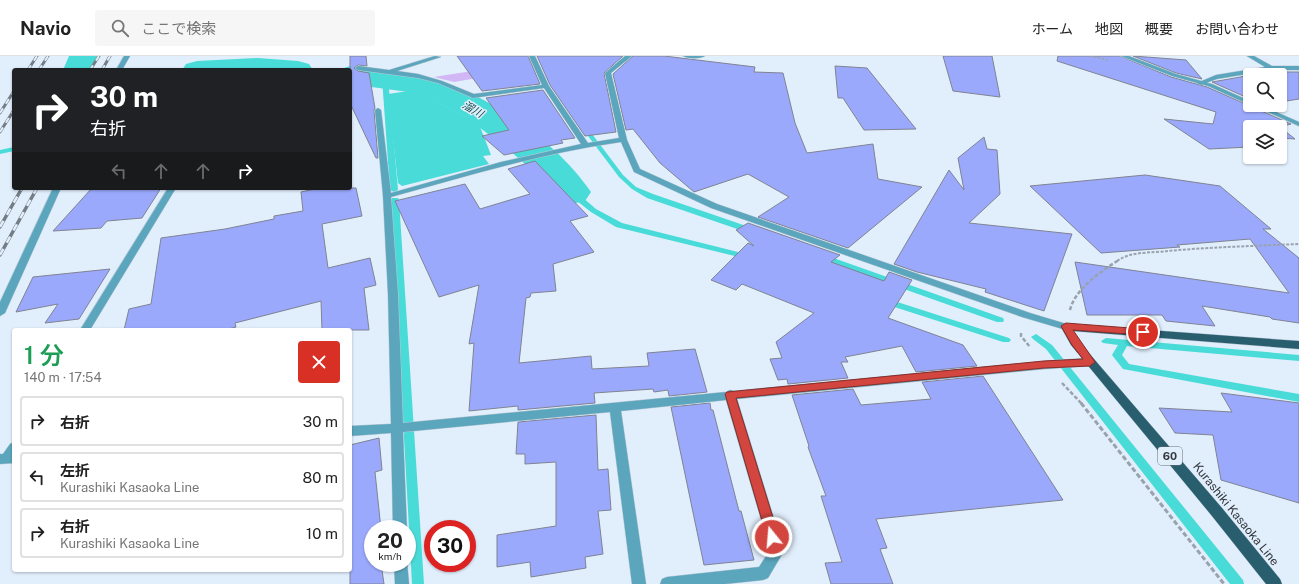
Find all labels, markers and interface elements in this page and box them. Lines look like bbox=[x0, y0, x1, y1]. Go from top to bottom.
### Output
search box bbox=[95, 10, 375, 46]
text: Navio bbox=[20, 17, 71, 39]
icon: search bbox=[109, 17, 131, 39]
text: ここで検索 bbox=[141, 20, 216, 37]
text: ホーム bbox=[1031, 21, 1073, 37]
text: 地図 bbox=[1095, 21, 1123, 37]
text: 概要 bbox=[1145, 21, 1173, 37]
text: お問い合わせ bbox=[1195, 21, 1279, 37]
map controls bbox=[1243, 68, 1287, 164]
button: search bbox=[1243, 68, 1287, 112]
text: 30 m bbox=[90, 80, 158, 113]
icon: right bbox=[24, 84, 76, 136]
water label: 溜川 bbox=[460, 98, 486, 120]
text: 右折 bbox=[90, 118, 126, 139]
button: layers bbox=[1243, 120, 1287, 164]
icon: left bbox=[108, 160, 130, 182]
icon: ahead bbox=[150, 160, 172, 182]
icon: ahead bbox=[192, 160, 214, 182]
icon: right bbox=[234, 160, 256, 182]
pin bbox=[1126, 315, 1160, 349]
icon: arrive bbox=[1132, 321, 1154, 343]
text: 1 分 bbox=[24, 341, 64, 369]
button: close bbox=[298, 341, 340, 383]
text: 140 m · 17:54 bbox=[24, 370, 102, 385]
icon: right bbox=[26, 410, 48, 432]
text: 30 m bbox=[303, 413, 338, 430]
text: 右折 bbox=[60, 414, 90, 431]
road number: 60 bbox=[1158, 447, 1182, 465]
street label: Kurashiki Kasaoka Line bbox=[1190, 460, 1282, 569]
text: 左折 bbox=[60, 462, 90, 479]
icon: left bbox=[26, 466, 48, 488]
text: 80 m bbox=[303, 469, 338, 486]
text: Kurashiki Kasaoka Line bbox=[60, 480, 199, 495]
position arrow bbox=[751, 516, 793, 558]
text: 右折 bbox=[60, 518, 90, 535]
speed limit sign: 30 bbox=[424, 520, 476, 572]
icon: right bbox=[26, 522, 48, 544]
text: 10 m bbox=[306, 525, 338, 542]
text: 20 bbox=[377, 529, 403, 553]
text: Kurashiki Kasaoka Line bbox=[60, 536, 199, 551]
text: km/h bbox=[378, 550, 402, 562]

